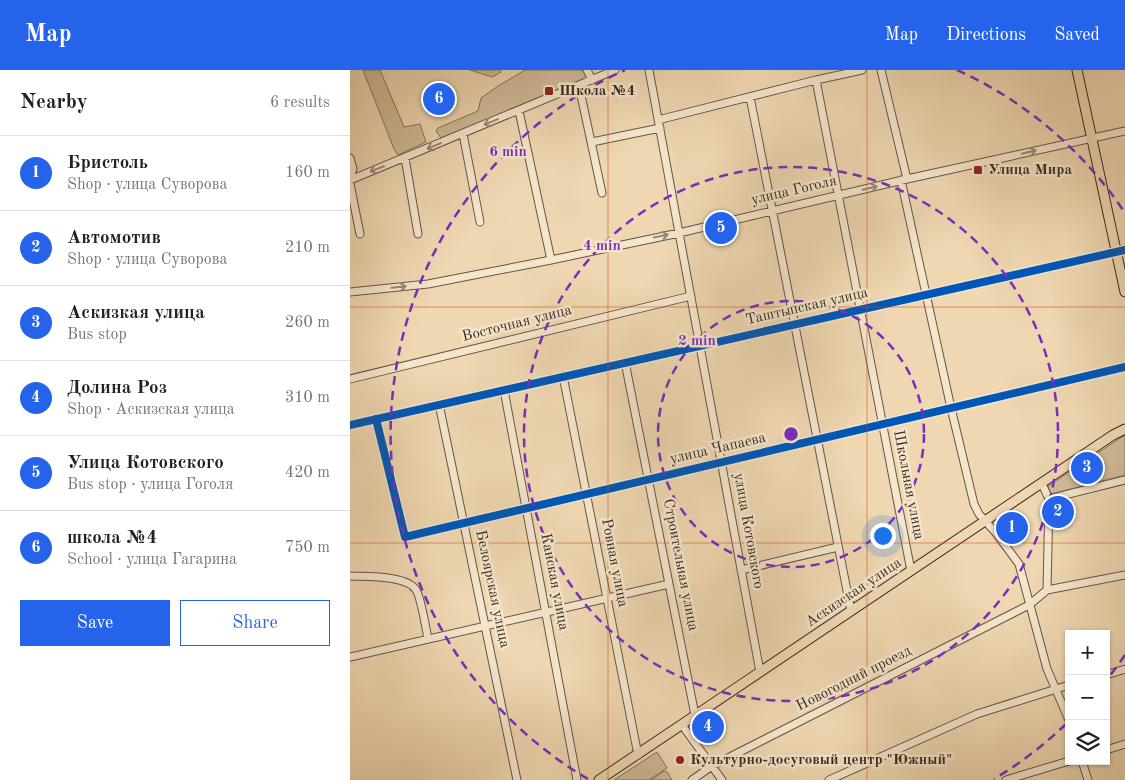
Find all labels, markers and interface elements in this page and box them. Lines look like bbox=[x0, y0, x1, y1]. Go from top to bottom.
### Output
text: Map bbox=[25, 23, 72, 47]
text: Map bbox=[885, 26, 918, 44]
text: Directions bbox=[946, 26, 1026, 44]
text: Saved bbox=[1054, 26, 1100, 44]
pin: 6 bbox=[423, 80, 455, 118]
place label: Школа №4 bbox=[559, 84, 635, 99]
marker: Школа №4 bbox=[543, 85, 555, 97]
text: Nearby bbox=[20, 92, 88, 113]
text: 6 results bbox=[270, 95, 330, 111]
one-way arrow bbox=[484, 118, 499, 127]
one-way arrow bbox=[427, 141, 442, 151]
text: 6 min bbox=[489, 145, 527, 160]
one-way arrow bbox=[1020, 147, 1036, 156]
text: Бристоль bbox=[67, 154, 148, 173]
place label: Улица Мира bbox=[988, 163, 1073, 178]
marker: Улица Мира bbox=[972, 164, 984, 176]
text: 1 bbox=[31, 165, 41, 181]
text: 160 m bbox=[285, 165, 330, 181]
one-way arrow bbox=[370, 165, 385, 175]
street label: улица Гоголя bbox=[750, 174, 838, 208]
text: Shop · улица Суворова bbox=[67, 177, 227, 193]
one-way arrow bbox=[862, 182, 878, 192]
pin: 5 bbox=[705, 209, 737, 247]
text: Автомотив bbox=[67, 229, 161, 248]
one-way arrow bbox=[652, 231, 668, 240]
text: 4 min bbox=[583, 239, 621, 254]
text: 2 bbox=[31, 240, 41, 256]
text: 210 m bbox=[285, 240, 330, 256]
text: Shop · улица Суворова bbox=[67, 252, 227, 268]
one-way arrow bbox=[390, 283, 406, 292]
street label: Таштыпская улица bbox=[744, 285, 870, 328]
street label: Восточная улица bbox=[461, 303, 574, 345]
text: Аскизкая улица bbox=[67, 304, 205, 323]
text: 3 bbox=[31, 315, 41, 331]
text: 260 m bbox=[285, 315, 330, 331]
text: Bus stop bbox=[67, 327, 127, 343]
text: 2 min bbox=[678, 334, 716, 349]
text: Долина Роз bbox=[67, 379, 167, 398]
text: 4 bbox=[31, 390, 41, 406]
text: 310 m bbox=[285, 390, 330, 406]
text: Shop · Аскизская улица bbox=[67, 402, 235, 418]
centre of rings bbox=[782, 425, 800, 443]
street label: Школьная улица bbox=[890, 429, 926, 542]
street label: улица Чапаева bbox=[669, 431, 768, 467]
pin: 3 bbox=[1071, 449, 1103, 487]
text: Улица Котовского bbox=[67, 454, 224, 473]
text: 5 bbox=[31, 465, 41, 481]
text: 420 m bbox=[285, 465, 330, 481]
street label: улица Котовского bbox=[730, 472, 766, 590]
text: Bus stop · улица Гоголя bbox=[67, 477, 233, 493]
pin: 2 bbox=[1042, 493, 1074, 531]
street label: Строительная улица bbox=[660, 498, 700, 633]
pin: 1 bbox=[996, 509, 1028, 547]
street label: Ровная улица bbox=[598, 517, 630, 609]
your location bbox=[870, 523, 896, 549]
text: школа №4 bbox=[67, 529, 157, 548]
street label: Белоярская улица bbox=[472, 529, 512, 650]
street label: Канская улица bbox=[537, 532, 571, 632]
text: 6 bbox=[31, 540, 41, 556]
text: 750 m bbox=[285, 540, 330, 556]
text: School · улица Гагарина bbox=[67, 552, 237, 568]
street label: Аскизская улица bbox=[803, 555, 905, 631]
button: Save bbox=[20, 600, 170, 646]
button: Share bbox=[180, 600, 330, 646]
map controls bbox=[1065, 630, 1110, 765]
button: + bbox=[1065, 630, 1110, 675]
street label: Новогодний проезд bbox=[794, 643, 914, 714]
button: − bbox=[1065, 675, 1110, 720]
pin: 4 bbox=[692, 708, 724, 746]
button: layers bbox=[1065, 720, 1110, 765]
place label: Культурно-досуговый центр "Южный" bbox=[690, 753, 952, 768]
marker: Культурно-досуговый центр "Южный" bbox=[674, 754, 686, 766]

